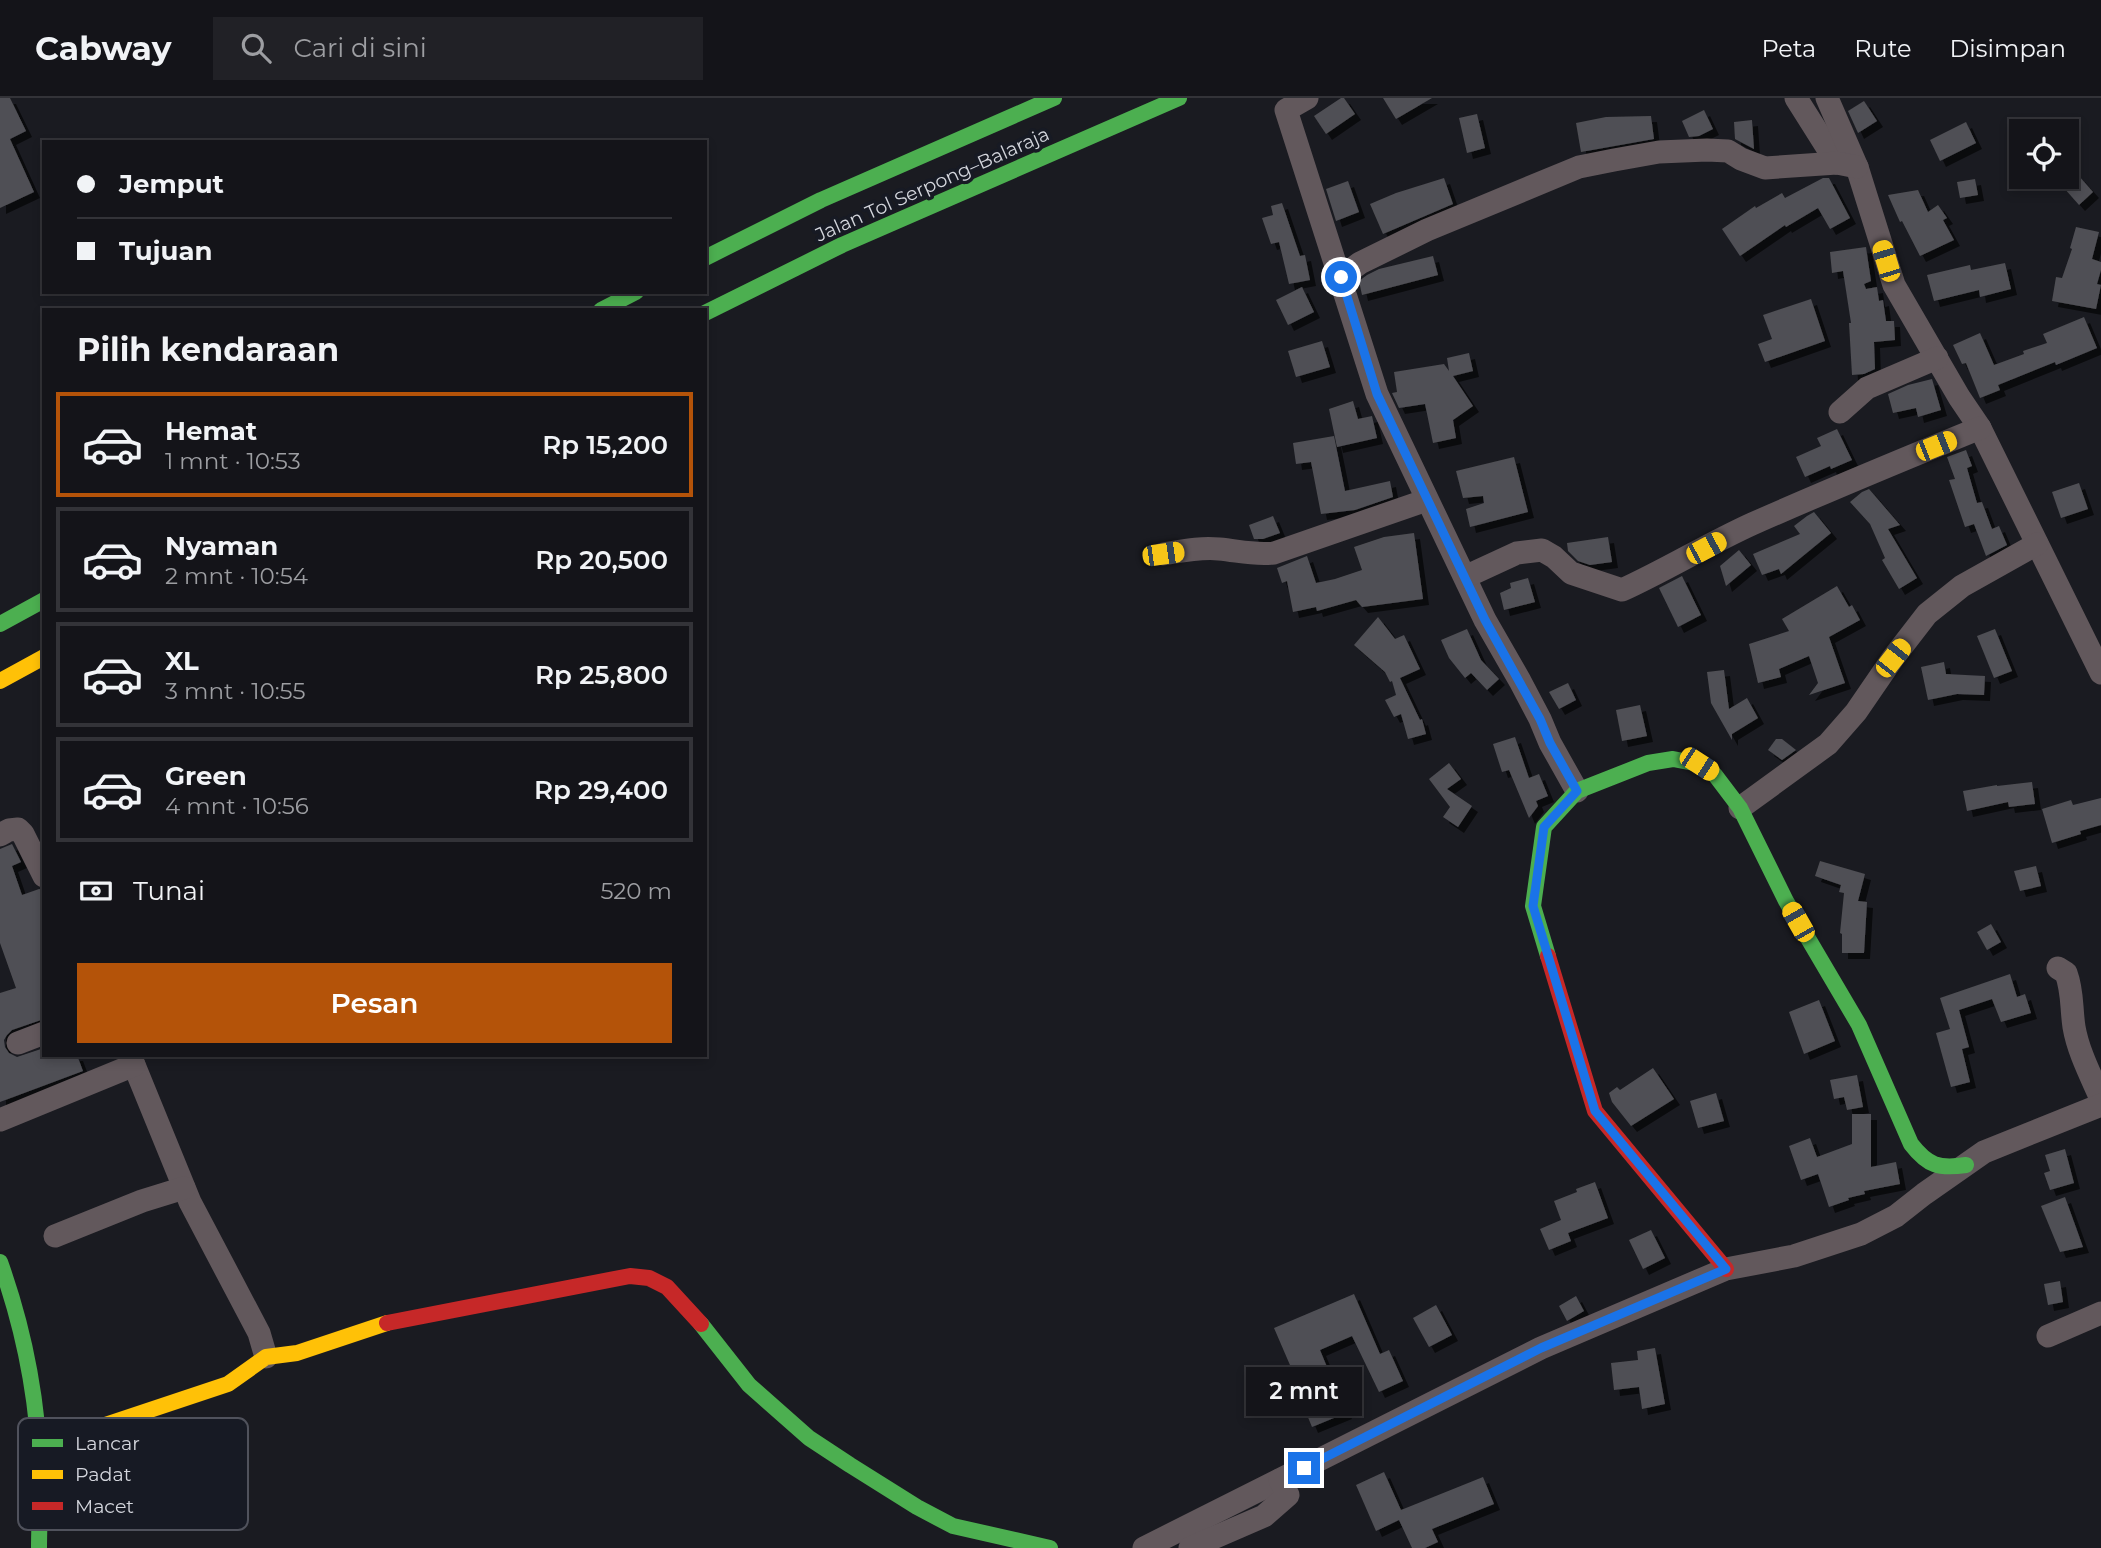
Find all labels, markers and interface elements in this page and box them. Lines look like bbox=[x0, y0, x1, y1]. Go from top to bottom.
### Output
search box bbox=[213, 17, 703, 80]
text: Cabway bbox=[35, 28, 171, 68]
icon: search bbox=[237, 29, 275, 67]
text: Cari di sini bbox=[293, 32, 427, 64]
text: Peta bbox=[1761, 34, 1816, 63]
text: Rute bbox=[1854, 34, 1912, 63]
text: Disimpan bbox=[1950, 34, 2066, 63]
map controls bbox=[2009, 119, 2079, 189]
button: locate bbox=[2009, 119, 2079, 189]
street label: Jalan Tol Serpong–Balaraja bbox=[811, 122, 1053, 247]
text: Jemput bbox=[119, 168, 224, 200]
text: Tujuan bbox=[119, 235, 212, 267]
car bbox=[1870, 238, 1903, 284]
route start bbox=[1325, 261, 1357, 293]
text: Pilih kendaraan bbox=[77, 330, 339, 369]
icon: car bbox=[81, 413, 144, 476]
text: Hemat bbox=[165, 415, 257, 447]
car bbox=[1913, 428, 1960, 464]
text: Rp 15,200 bbox=[542, 429, 668, 461]
text: 1 mnt · 10:53 bbox=[165, 447, 301, 475]
icon: car bbox=[81, 528, 144, 591]
car bbox=[1683, 529, 1730, 567]
text: Nyaman bbox=[165, 530, 278, 562]
car bbox=[1141, 541, 1186, 567]
text: Rp 20,500 bbox=[535, 544, 668, 576]
text: 2 mnt · 10:54 bbox=[165, 562, 308, 590]
car bbox=[1872, 635, 1915, 681]
icon: car bbox=[81, 643, 144, 706]
text: XL bbox=[165, 645, 199, 677]
text: Rp 25,800 bbox=[535, 659, 668, 691]
text: 3 mnt · 10:55 bbox=[165, 677, 305, 705]
car bbox=[1676, 744, 1723, 784]
icon: car bbox=[81, 758, 144, 821]
text: Green bbox=[165, 760, 247, 792]
text: Rp 29,400 bbox=[534, 774, 668, 806]
text: 4 mnt · 10:56 bbox=[165, 792, 309, 820]
icon: cash bbox=[77, 872, 115, 910]
text: Tunai bbox=[133, 875, 205, 907]
text: 520 m bbox=[600, 877, 672, 905]
car bbox=[1779, 899, 1818, 945]
button: Pesan bbox=[77, 963, 672, 1043]
callout: 2 mnt bbox=[1246, 1366, 1362, 1416]
text: 2 mnt bbox=[1269, 1377, 1339, 1405]
legend bbox=[18, 1418, 248, 1530]
text: Lancar bbox=[75, 1432, 140, 1455]
route end bbox=[1288, 1452, 1320, 1484]
text: Padat bbox=[75, 1463, 132, 1486]
text: Macet bbox=[75, 1495, 134, 1518]

